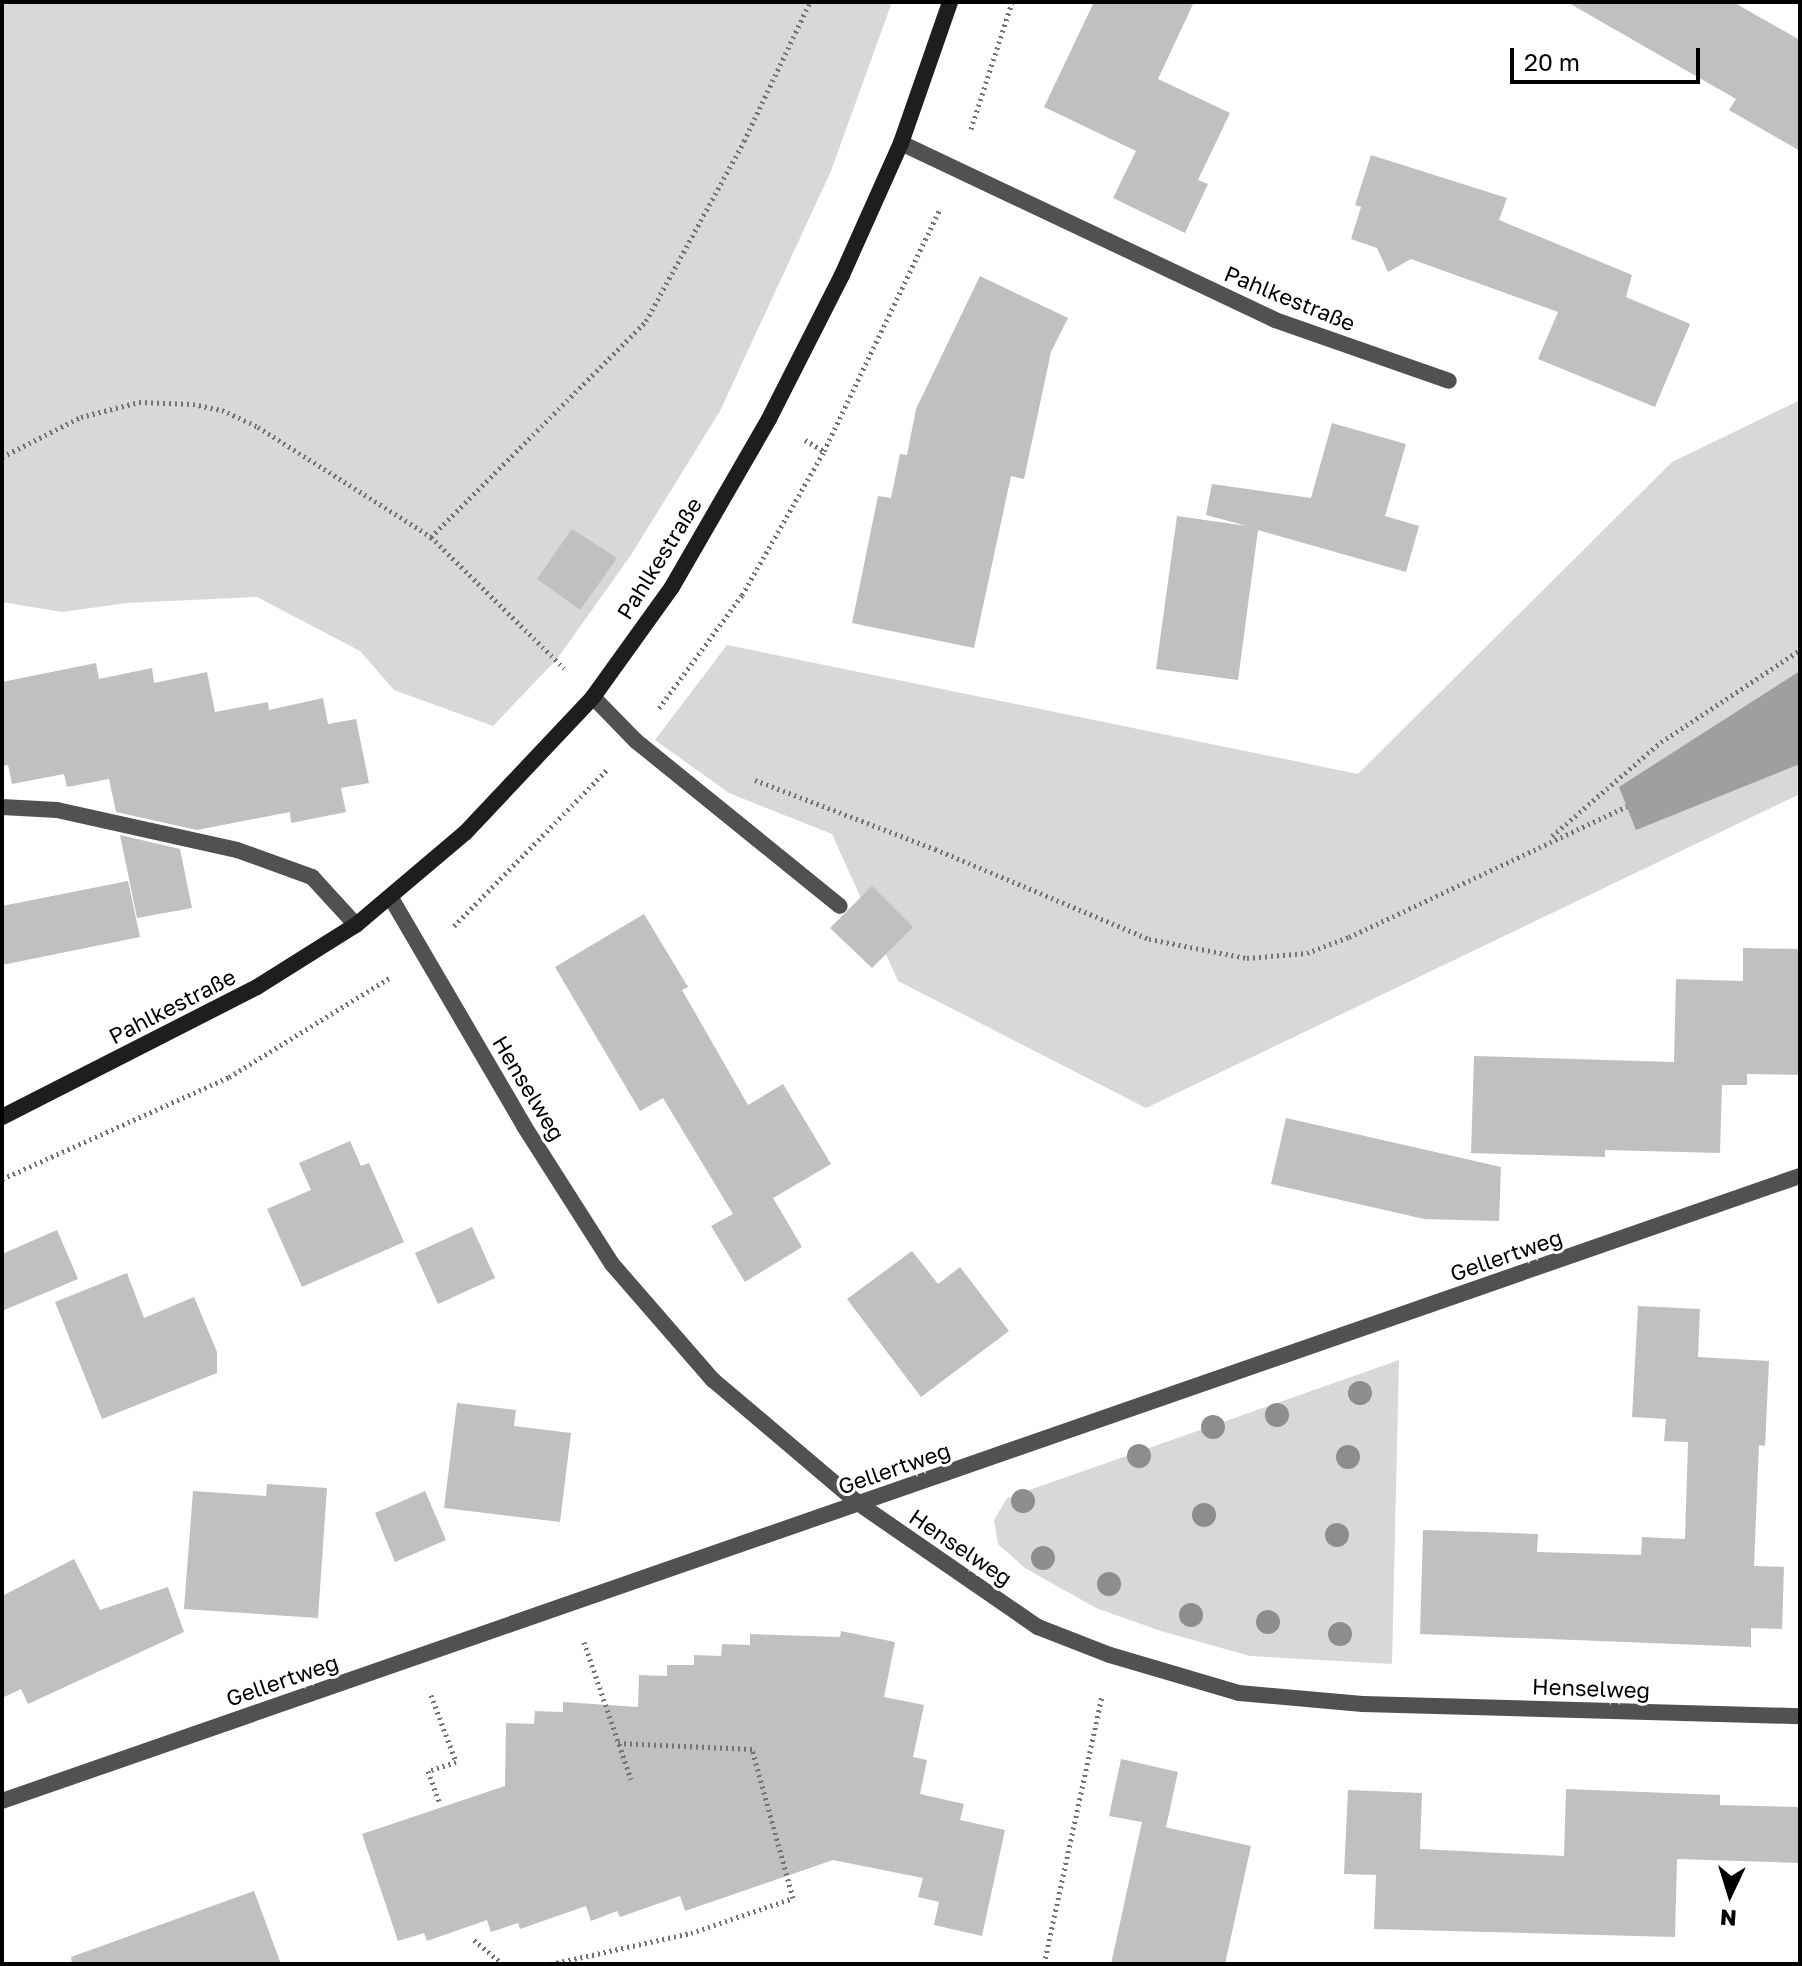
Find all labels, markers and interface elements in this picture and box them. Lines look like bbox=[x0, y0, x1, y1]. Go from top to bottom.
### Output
scale bar bbox=[1514, 32, 1704, 82]
text: 20 m bbox=[1524, 47, 1580, 76]
street label: Pahlkestraße bbox=[1221, 260, 1359, 336]
street label: Pahlkestraße bbox=[611, 492, 707, 624]
street label: Pahlkestraße bbox=[104, 963, 240, 1049]
street label: Henselweg bbox=[487, 1031, 571, 1145]
street label: Gellertweg bbox=[1446, 1224, 1566, 1286]
street label: Gellertweg bbox=[834, 1437, 954, 1499]
street label: Henselweg bbox=[905, 1503, 1017, 1591]
street label: Gellertweg bbox=[222, 1649, 342, 1711]
street label: Henselweg bbox=[1532, 1673, 1650, 1703]
north arrow bbox=[1690, 1854, 1770, 1934]
text: N bbox=[1719, 1904, 1738, 1932]

